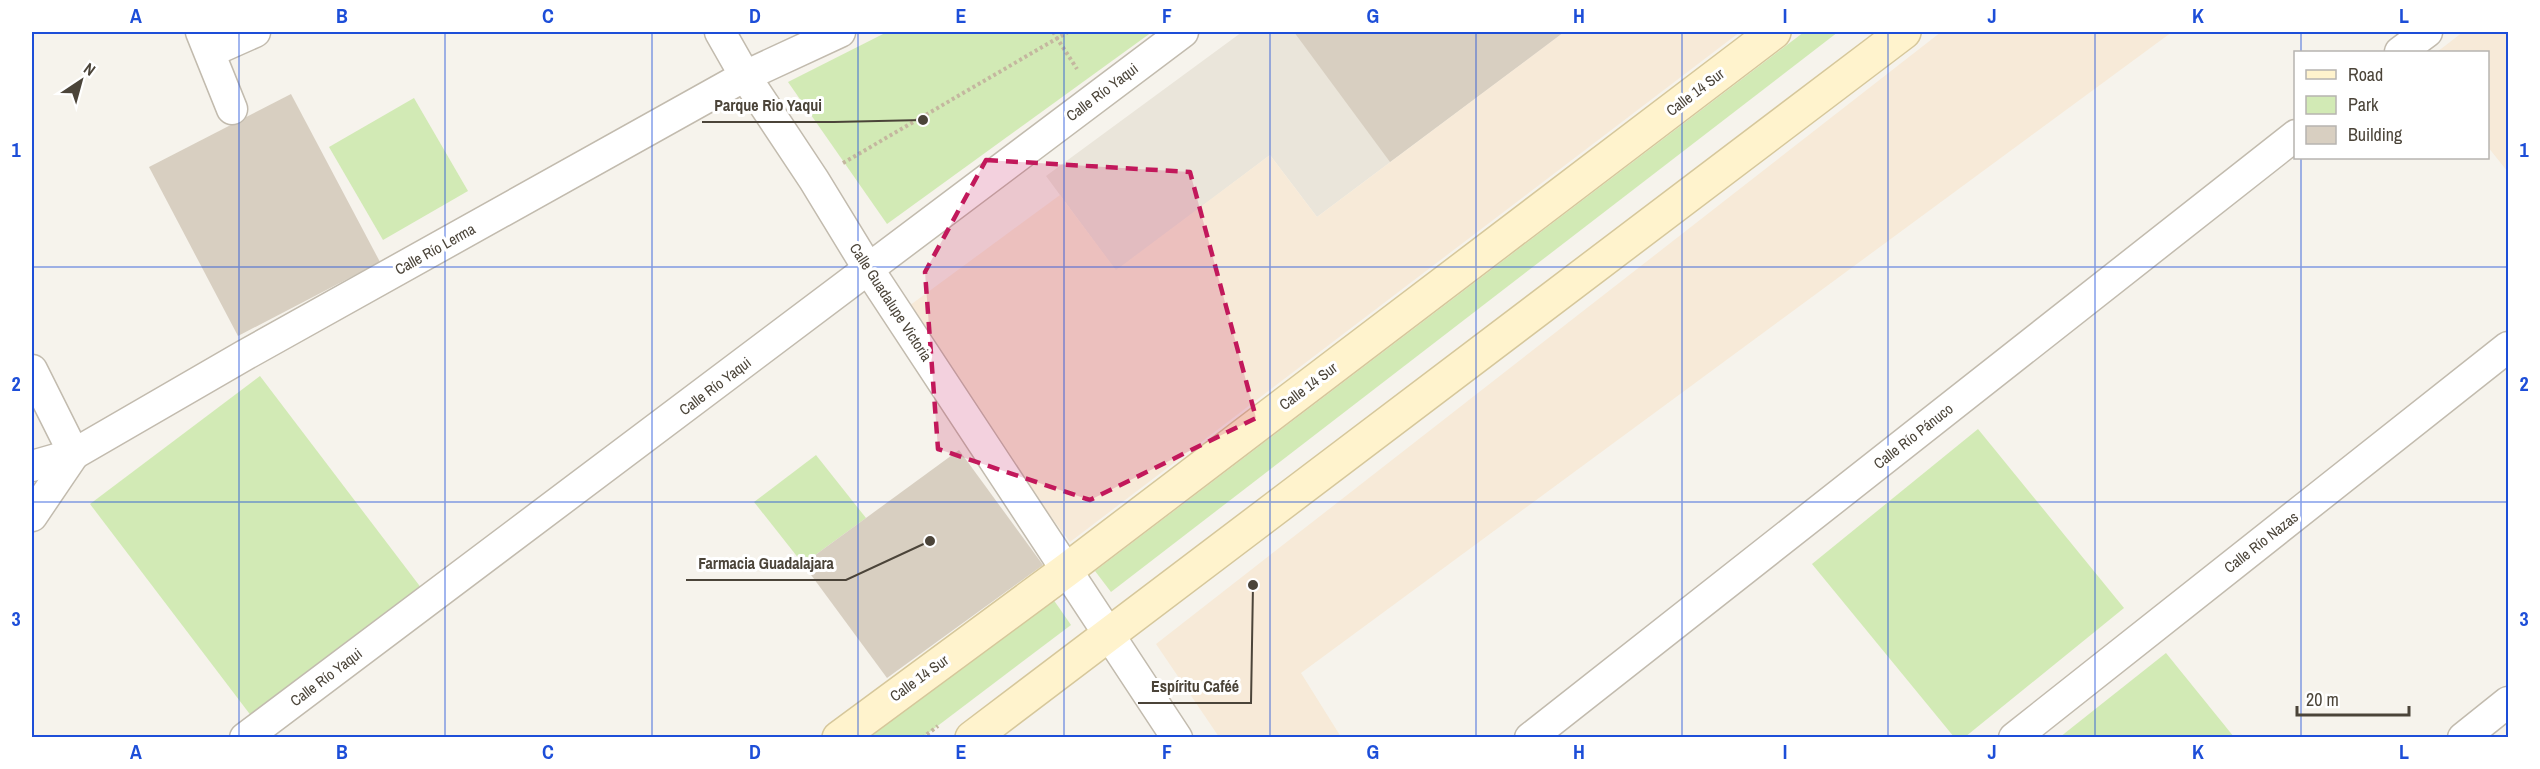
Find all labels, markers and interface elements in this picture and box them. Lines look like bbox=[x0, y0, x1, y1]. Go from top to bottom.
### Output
text: A bbox=[130, 2, 142, 29]
text: B bbox=[336, 2, 348, 29]
text: C bbox=[542, 2, 554, 29]
text: D bbox=[749, 2, 761, 29]
text: E bbox=[956, 2, 967, 29]
text: F bbox=[1162, 2, 1172, 29]
text: G bbox=[1367, 2, 1379, 29]
text: H bbox=[1573, 2, 1585, 29]
text: I bbox=[1783, 2, 1787, 29]
text: J bbox=[1987, 2, 1997, 29]
text: K bbox=[2192, 2, 2204, 29]
text: L bbox=[2399, 2, 2409, 29]
north arrow bbox=[51, 51, 111, 111]
legend bbox=[2294, 51, 2489, 159]
text: N bbox=[80, 57, 100, 81]
street label: Calle Río Yaqui bbox=[1062, 58, 1142, 126]
text: Road bbox=[2348, 62, 2383, 87]
street label: Calle 14 Sur bbox=[1662, 63, 1728, 121]
callout: Parque Rio Yaqui bbox=[702, 88, 834, 122]
text: Park bbox=[2348, 92, 2379, 117]
text: Parque Rio Yaqui bbox=[714, 94, 822, 116]
text: Building bbox=[2348, 122, 2403, 147]
text: 1 bbox=[11, 136, 21, 163]
text: 1 bbox=[2519, 136, 2529, 163]
street label: Calle Río Lerma bbox=[391, 218, 479, 280]
street label: Calle Guadalupe Victoria bbox=[845, 239, 937, 365]
street label: Calle Río Yaqui bbox=[675, 352, 755, 420]
street label: Calle 14 Sur bbox=[1275, 357, 1341, 415]
text: 2 bbox=[11, 370, 21, 397]
text: 2 bbox=[2519, 370, 2529, 397]
street label: Calle Río Pánuco bbox=[1869, 398, 1957, 474]
street label: Calle Río Nazas bbox=[2220, 506, 2302, 578]
callout: Farmacia Guadalajara bbox=[686, 546, 846, 580]
text: Farmacia Guadalajara bbox=[698, 552, 835, 574]
text: 3 bbox=[11, 605, 21, 632]
text: 3 bbox=[2519, 605, 2529, 632]
street label: Calle Río Yaqui bbox=[286, 643, 366, 711]
street label: Calle 14 Sur bbox=[885, 650, 953, 706]
callout: Espíritu Caféé bbox=[1138, 669, 1251, 703]
text: Espíritu Caféé bbox=[1151, 675, 1239, 697]
scale bar bbox=[2297, 679, 2410, 717]
text: 20 m bbox=[2306, 687, 2339, 712]
text: A bbox=[130, 738, 142, 765]
text: B bbox=[336, 738, 348, 765]
text: C bbox=[542, 738, 554, 765]
text: D bbox=[749, 738, 761, 765]
text: E bbox=[956, 738, 967, 765]
text: F bbox=[1162, 738, 1172, 765]
text: G bbox=[1367, 738, 1379, 765]
text: H bbox=[1573, 738, 1585, 765]
text: I bbox=[1783, 738, 1787, 765]
text: J bbox=[1987, 738, 1997, 765]
text: K bbox=[2192, 738, 2204, 765]
text: L bbox=[2399, 738, 2409, 765]

